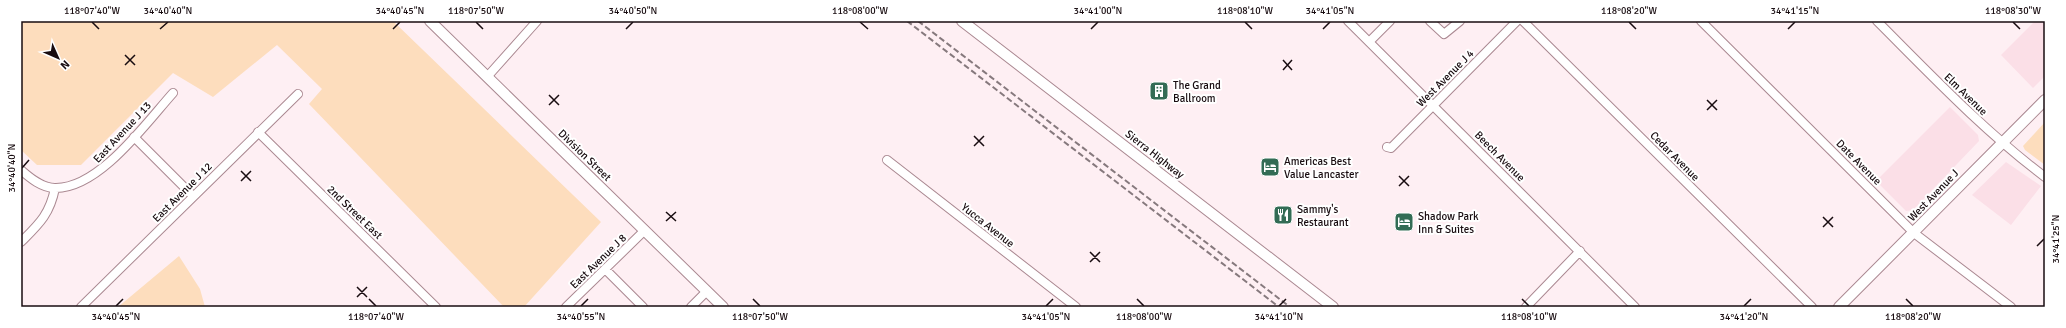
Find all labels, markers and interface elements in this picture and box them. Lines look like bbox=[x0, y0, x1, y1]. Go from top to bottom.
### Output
text: 118°07'40"W bbox=[64, 5, 120, 17]
text: 34°40'40"N bbox=[144, 5, 192, 17]
text: 34°40'45"N bbox=[376, 5, 424, 17]
text: 118°07'50"W bbox=[448, 5, 504, 17]
text: 34°40'50"N bbox=[609, 5, 657, 17]
text: 118°08'00"W bbox=[832, 5, 888, 17]
text: 34°41'00"N bbox=[1074, 5, 1122, 17]
text: 118°08'10"W bbox=[1217, 5, 1273, 17]
text: 34°41'05"N bbox=[1306, 5, 1354, 17]
text: 118°08'20"W bbox=[1601, 5, 1657, 17]
text: 34°41'15"N bbox=[1771, 5, 1819, 17]
text: 118°08'30"W bbox=[1985, 5, 2041, 17]
north arrow bbox=[38, 38, 78, 78]
street label: West Avenue J 4 bbox=[1414, 47, 1477, 110]
text: N bbox=[57, 57, 72, 72]
street label: Elm Avenue bbox=[1941, 71, 1990, 118]
place label: The Grand Ballroom bbox=[1173, 79, 1221, 105]
building icon: The Grand Ballroom bbox=[1148, 80, 1170, 102]
street label: East Avenue J 13 bbox=[91, 99, 154, 166]
street label: Division Street bbox=[556, 127, 614, 184]
street label: Sierra Highway bbox=[1123, 127, 1187, 182]
street label: Beech Avenue bbox=[1472, 129, 1527, 184]
street label: Cedar Avenue bbox=[1647, 129, 1702, 184]
street label: Date Avenue bbox=[1833, 137, 1884, 188]
text: 34°40'40"N bbox=[6, 144, 18, 192]
place label: Americas Best Value Lancaster bbox=[1284, 155, 1359, 181]
hotel icon: Americas Best Value Lancaster bbox=[1259, 156, 1281, 178]
street label: East Avenue J 12 bbox=[150, 160, 215, 225]
street label: West Avenue J bbox=[1905, 167, 1961, 224]
street label: 2nd Street East bbox=[324, 183, 385, 242]
street label: Yucca Avenue bbox=[959, 201, 1017, 250]
place label: Sammy's Restaurant bbox=[1297, 203, 1349, 229]
restaurant icon: Sammy's Restaurant bbox=[1272, 204, 1294, 226]
place label: Shadow Park Inn & Suites bbox=[1418, 210, 1479, 236]
hotel icon: Shadow Park Inn & Suites bbox=[1393, 211, 1415, 233]
text: 34°41'25"N bbox=[2050, 215, 2062, 263]
street label: East Avenue J 8 bbox=[568, 231, 629, 291]
text: 34°40'45"N bbox=[92, 311, 140, 323]
text: 118°07'40"W bbox=[348, 311, 404, 323]
text: 34°40'55"N bbox=[557, 311, 605, 323]
text: 118°07'50"W bbox=[732, 311, 788, 323]
text: 34°41'05"N bbox=[1022, 311, 1070, 323]
text: 118°08'00"W bbox=[1116, 311, 1172, 323]
text: 34°41'10"N bbox=[1255, 311, 1303, 323]
text: 118°08'10"W bbox=[1501, 311, 1557, 323]
text: 34°41'20"N bbox=[1720, 311, 1768, 323]
text: 118°08'20"W bbox=[1885, 311, 1941, 323]

